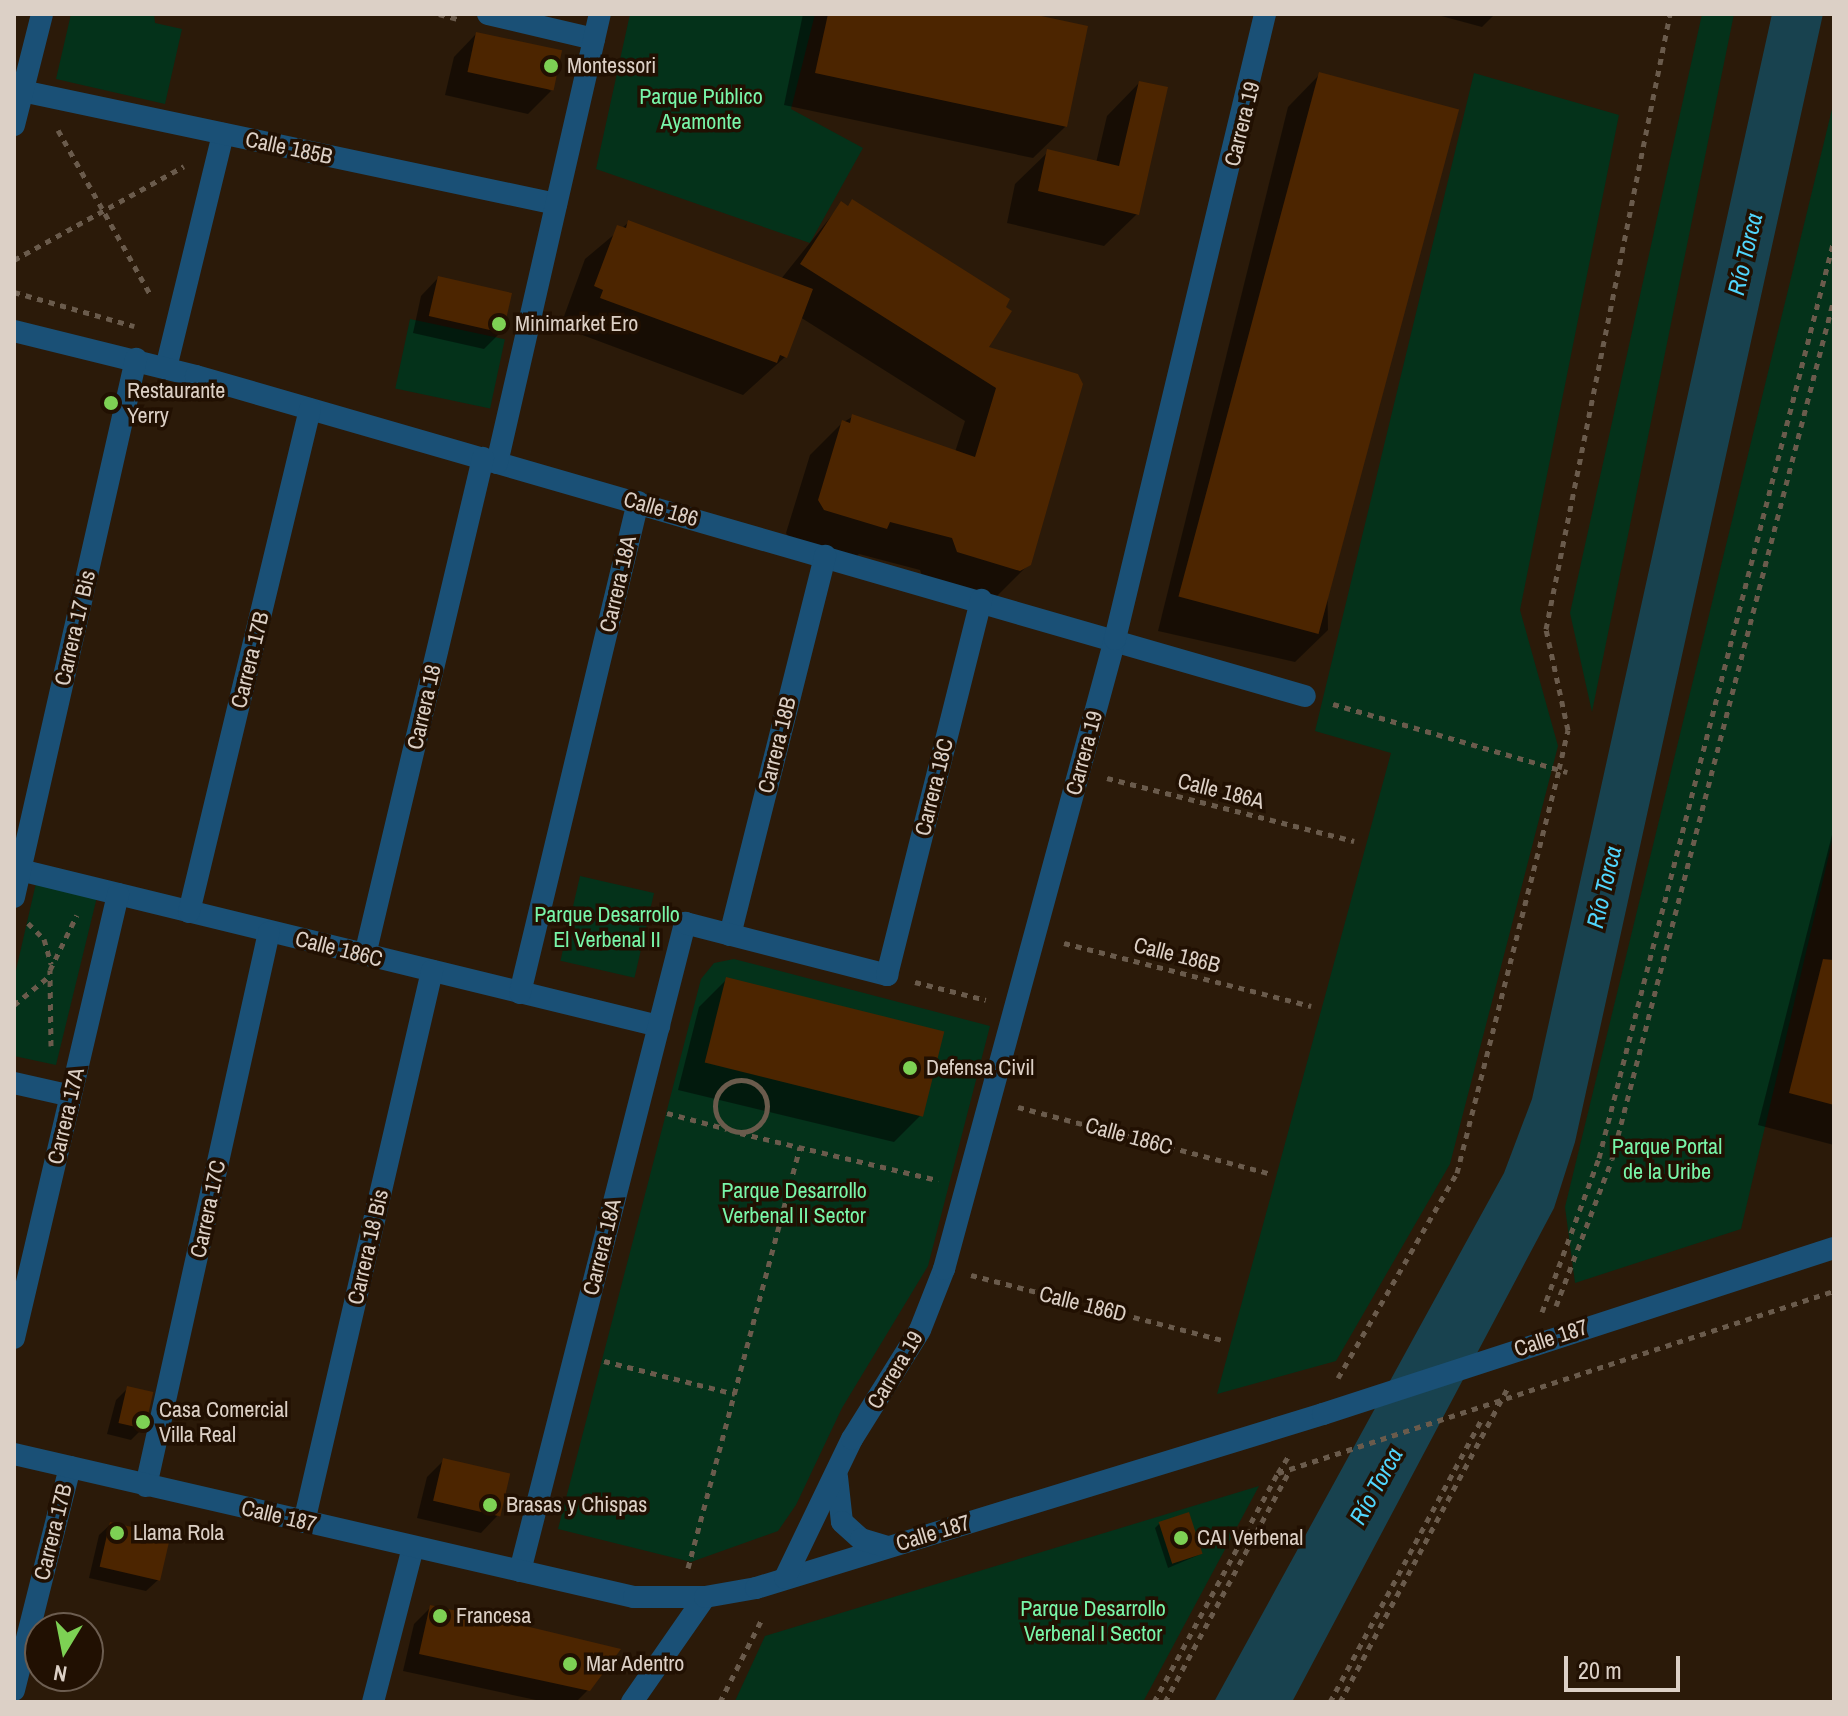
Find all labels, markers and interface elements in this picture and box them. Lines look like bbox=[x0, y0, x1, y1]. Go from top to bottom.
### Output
place label: Montessori bbox=[567, 53, 656, 79]
marker: Montessori bbox=[542, 57, 560, 75]
street label: Carrera 19 bbox=[1219, 79, 1265, 169]
park label: Parque Público Ayamonte bbox=[639, 83, 763, 134]
street label: Calle 185B bbox=[243, 126, 335, 170]
water label: Río Torca bbox=[1722, 210, 1768, 298]
place label: Minimarket Ero bbox=[515, 311, 638, 337]
marker: Minimarket Ero bbox=[490, 315, 508, 333]
place label: Restaurante Yerry bbox=[127, 377, 225, 428]
marker: Restaurante Yerry bbox=[102, 394, 120, 412]
street label: Calle 186 bbox=[621, 486, 701, 532]
street label: Carrera 18A bbox=[594, 533, 642, 635]
street label: Carrera 17 Bis bbox=[49, 568, 101, 688]
street label: Carrera 17B bbox=[225, 609, 275, 711]
street label: Carrera 18 bbox=[401, 662, 447, 752]
street label: Carrera 18B bbox=[752, 694, 802, 796]
street label: Carrera 19 bbox=[1060, 708, 1108, 798]
street label: Carrera 18C bbox=[909, 736, 959, 838]
street label: Calle 186A bbox=[1175, 768, 1267, 814]
water label: Río Torca bbox=[1581, 843, 1627, 931]
park label: Parque Desarrollo El Verbenal II bbox=[534, 901, 680, 952]
street label: Calle 186C bbox=[293, 925, 385, 973]
street label: Calle 186B bbox=[1131, 932, 1223, 978]
place label: Defensa Civil bbox=[926, 1055, 1034, 1081]
marker: Defensa Civil bbox=[901, 1059, 919, 1077]
street label: Carrera 17A bbox=[42, 1065, 90, 1167]
street label: Calle 186C bbox=[1082, 1112, 1176, 1160]
park label: Parque Portal de la Uribe bbox=[1612, 1133, 1722, 1184]
street label: Carrera 17C bbox=[185, 1158, 231, 1260]
park label: Parque Desarrollo Verbenal II Sector bbox=[721, 1177, 867, 1228]
street label: Carrera 18 Bis bbox=[342, 1187, 394, 1307]
street label: Carrera 18A bbox=[577, 1196, 627, 1298]
street label: Calle 186D bbox=[1037, 1280, 1129, 1328]
street label: Calle 187 bbox=[1511, 1314, 1591, 1362]
street label: Carrera 19 bbox=[861, 1326, 929, 1414]
place label: Casa Comercial Villa Real bbox=[159, 1396, 288, 1448]
marker: Casa Comercial Villa Real bbox=[134, 1413, 152, 1431]
water label: Río Torca bbox=[1343, 1442, 1409, 1530]
street label: Carrera 17B bbox=[28, 1481, 78, 1583]
place label: Brasas y Chispas bbox=[506, 1492, 647, 1518]
street label: Calle 187 bbox=[239, 1495, 319, 1537]
marker: Brasas y Chispas bbox=[481, 1496, 499, 1514]
street label: Calle 187 bbox=[893, 1509, 973, 1557]
place label: Llama Rola bbox=[133, 1520, 224, 1546]
marker: Llama Rola bbox=[108, 1524, 126, 1542]
place label: CAI Verbenal bbox=[1197, 1525, 1303, 1551]
marker: CAI Verbenal bbox=[1172, 1529, 1190, 1547]
park label: Parque Desarrollo Verbenal I Sector bbox=[1020, 1595, 1166, 1646]
place label: Francesa bbox=[456, 1603, 531, 1629]
marker: Francesa bbox=[431, 1607, 449, 1625]
north arrow bbox=[24, 1612, 104, 1692]
scale bar bbox=[1568, 1640, 1684, 1690]
place label: Mar Adentro bbox=[586, 1651, 685, 1677]
text: 20 m bbox=[1578, 1654, 1622, 1686]
marker: Mar Adentro bbox=[561, 1655, 579, 1673]
text: N bbox=[51, 1658, 69, 1690]

